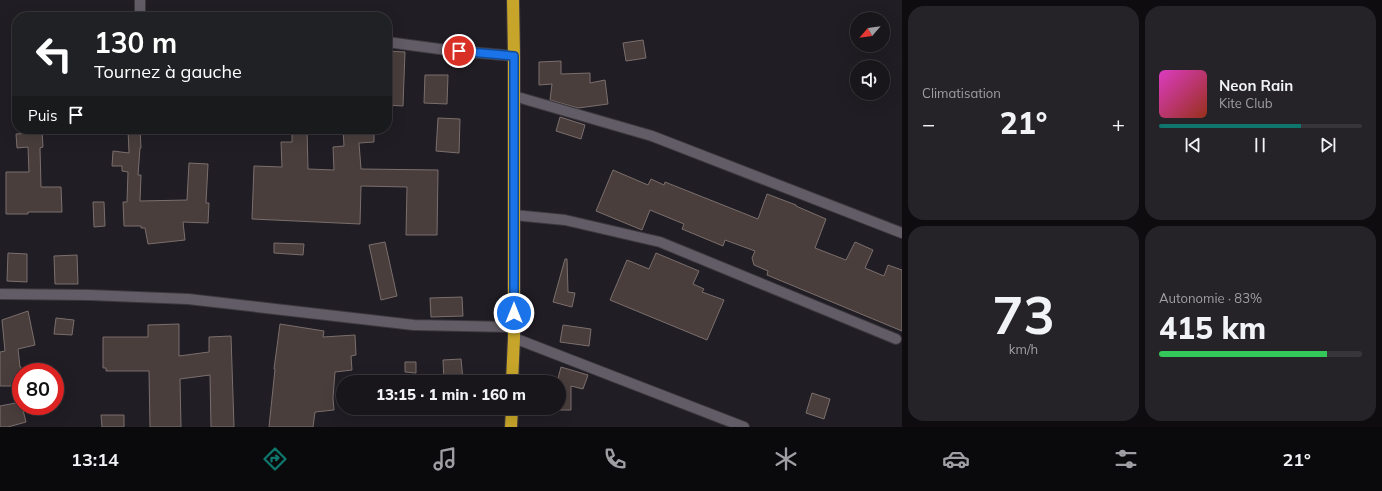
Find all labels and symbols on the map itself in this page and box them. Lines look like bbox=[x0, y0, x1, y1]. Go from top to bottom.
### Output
north arrow bbox=[850, 12, 890, 52]
pin bbox=[442, 34, 476, 68]
position arrow bbox=[493, 292, 535, 334]
speed limit sign: 80 bbox=[12, 363, 64, 415]

